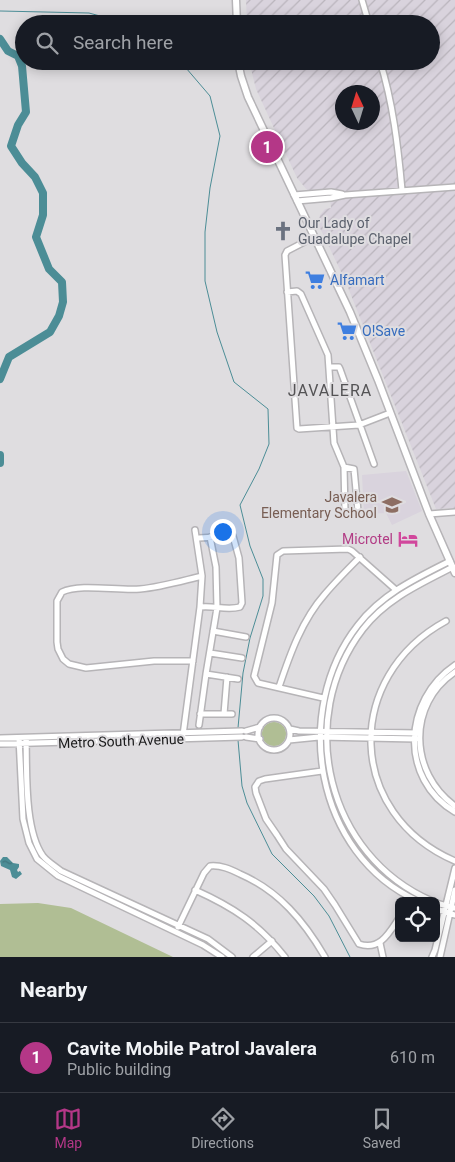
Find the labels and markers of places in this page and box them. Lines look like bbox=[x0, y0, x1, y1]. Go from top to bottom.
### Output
pin: 1 bbox=[251, 128, 283, 166]
place label: Our Lady of Guadalupe Chapel bbox=[298, 215, 411, 247]
church icon: Our Lady of Guadalupe Chapel bbox=[272, 220, 294, 242]
supermarket icon: Alfamart bbox=[304, 269, 326, 291]
place label: Alfamart bbox=[330, 272, 385, 288]
supermarket icon: O!Save bbox=[336, 320, 358, 342]
place label: O!Save bbox=[362, 323, 405, 339]
place label: Javalera Elementary School bbox=[261, 489, 377, 521]
school or university icon: Javalera Elementary School bbox=[381, 494, 403, 516]
hotel icon: Microtel bbox=[397, 528, 419, 550]
place label: Microtel bbox=[342, 531, 393, 547]

